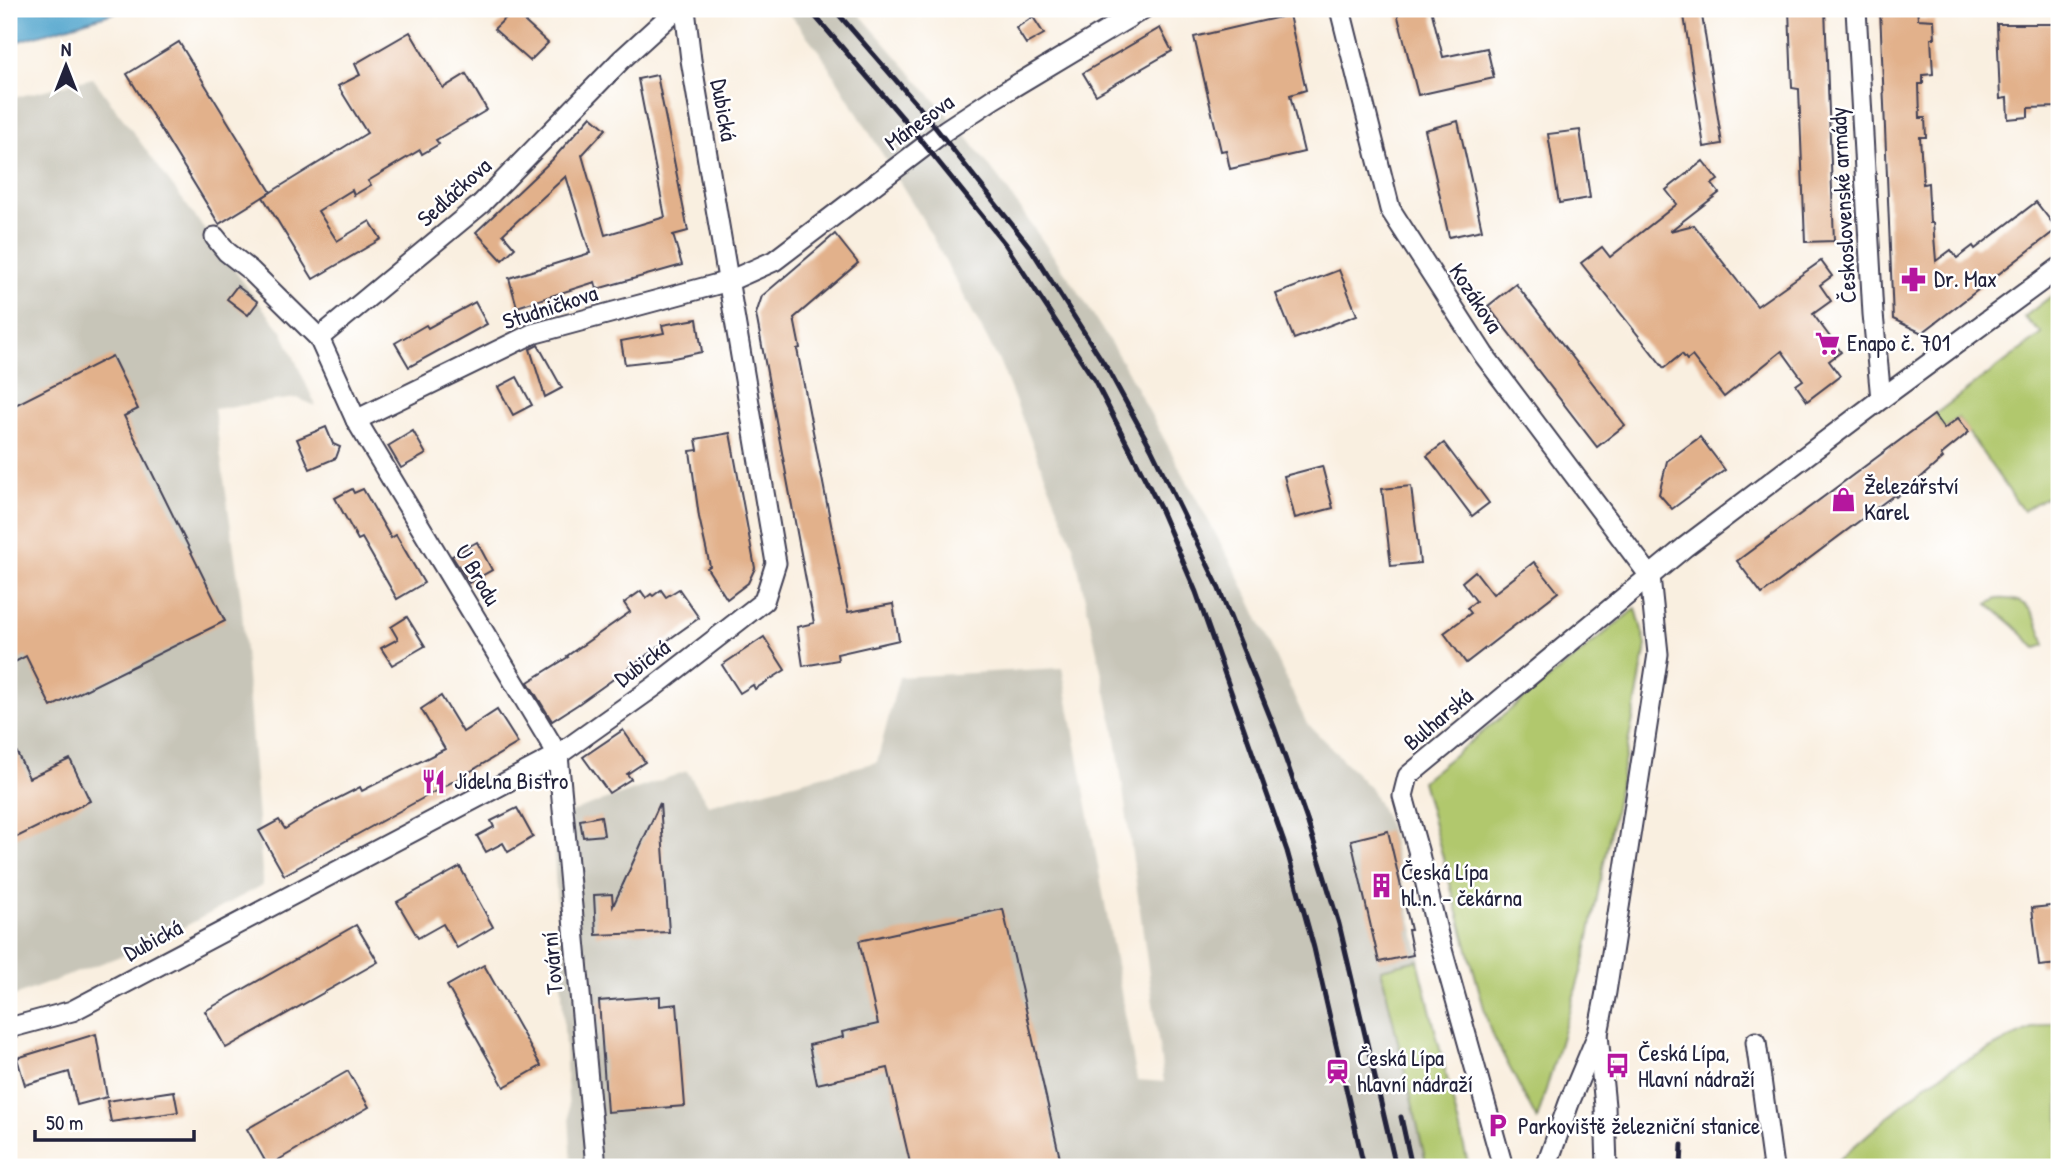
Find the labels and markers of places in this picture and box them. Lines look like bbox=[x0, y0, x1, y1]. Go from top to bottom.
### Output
place label: Dr. Max bbox=[1934, 263, 1997, 294]
pharmacy icon: Dr. Max bbox=[1900, 265, 1928, 293]
place label: Enapo č. 701 bbox=[1847, 327, 1950, 358]
supermarket icon: Enapo č. 701 bbox=[1813, 329, 1841, 357]
place label: Železářství Karel bbox=[1864, 470, 1959, 527]
shop icon: Železářství Karel bbox=[1830, 485, 1858, 513]
place label: Jídelna Bistro bbox=[454, 765, 568, 796]
restaurant icon: Jídelna Bistro bbox=[420, 767, 448, 795]
place label: Česká Lípa hl.n. - čekárna bbox=[1401, 856, 1522, 913]
building icon: Česká Lípa hl.n. - čekárna bbox=[1367, 871, 1395, 899]
place label: Česká Lípa, Hlavní nádraží bbox=[1638, 1037, 1755, 1094]
place label: Česká Lípa hlavní nádraží bbox=[1357, 1042, 1473, 1099]
bus stop icon: Česká Lípa, Hlavní nádraží bbox=[1604, 1052, 1632, 1080]
station icon: Česká Lípa hlavní nádraží bbox=[1323, 1057, 1351, 1085]
place label: Parkoviště železniční stanice bbox=[1518, 1110, 1760, 1141]
parking icon: Parkoviště železniční stanice bbox=[1484, 1112, 1512, 1140]

